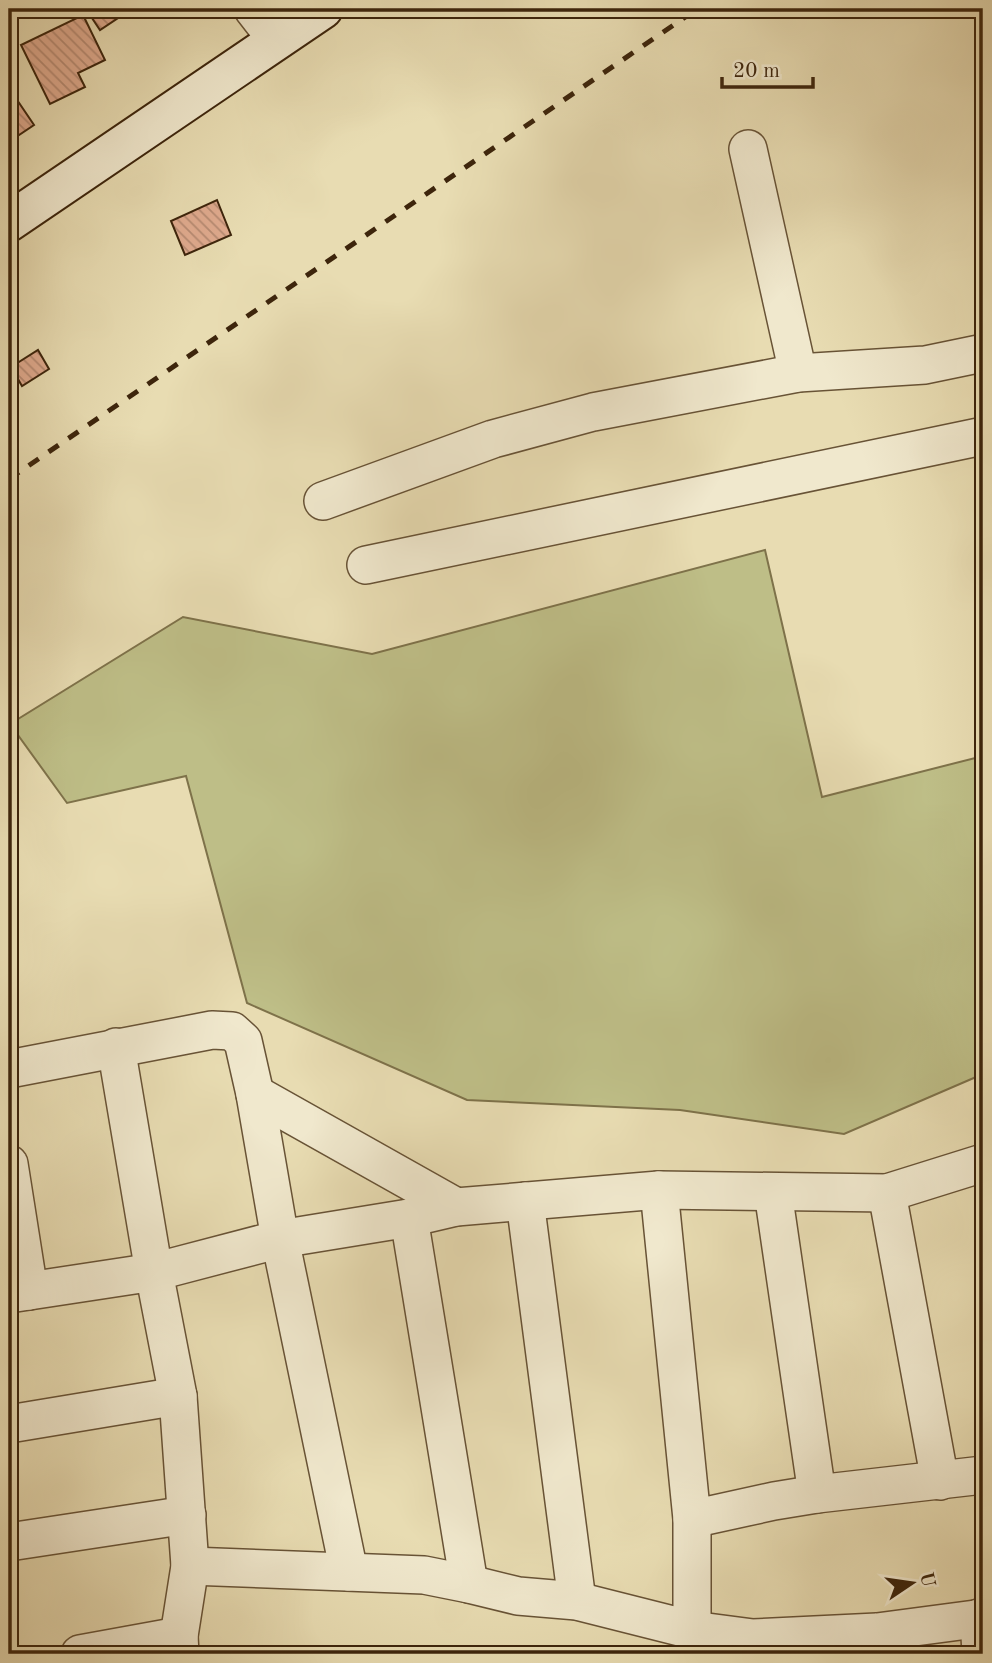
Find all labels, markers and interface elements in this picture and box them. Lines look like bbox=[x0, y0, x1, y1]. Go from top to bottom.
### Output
scale bar bbox=[722, 46, 814, 90]
text: 20 m bbox=[733, 61, 780, 82]
north arrow bbox=[876, 1548, 946, 1618]
text: U bbox=[915, 1570, 937, 1589]

